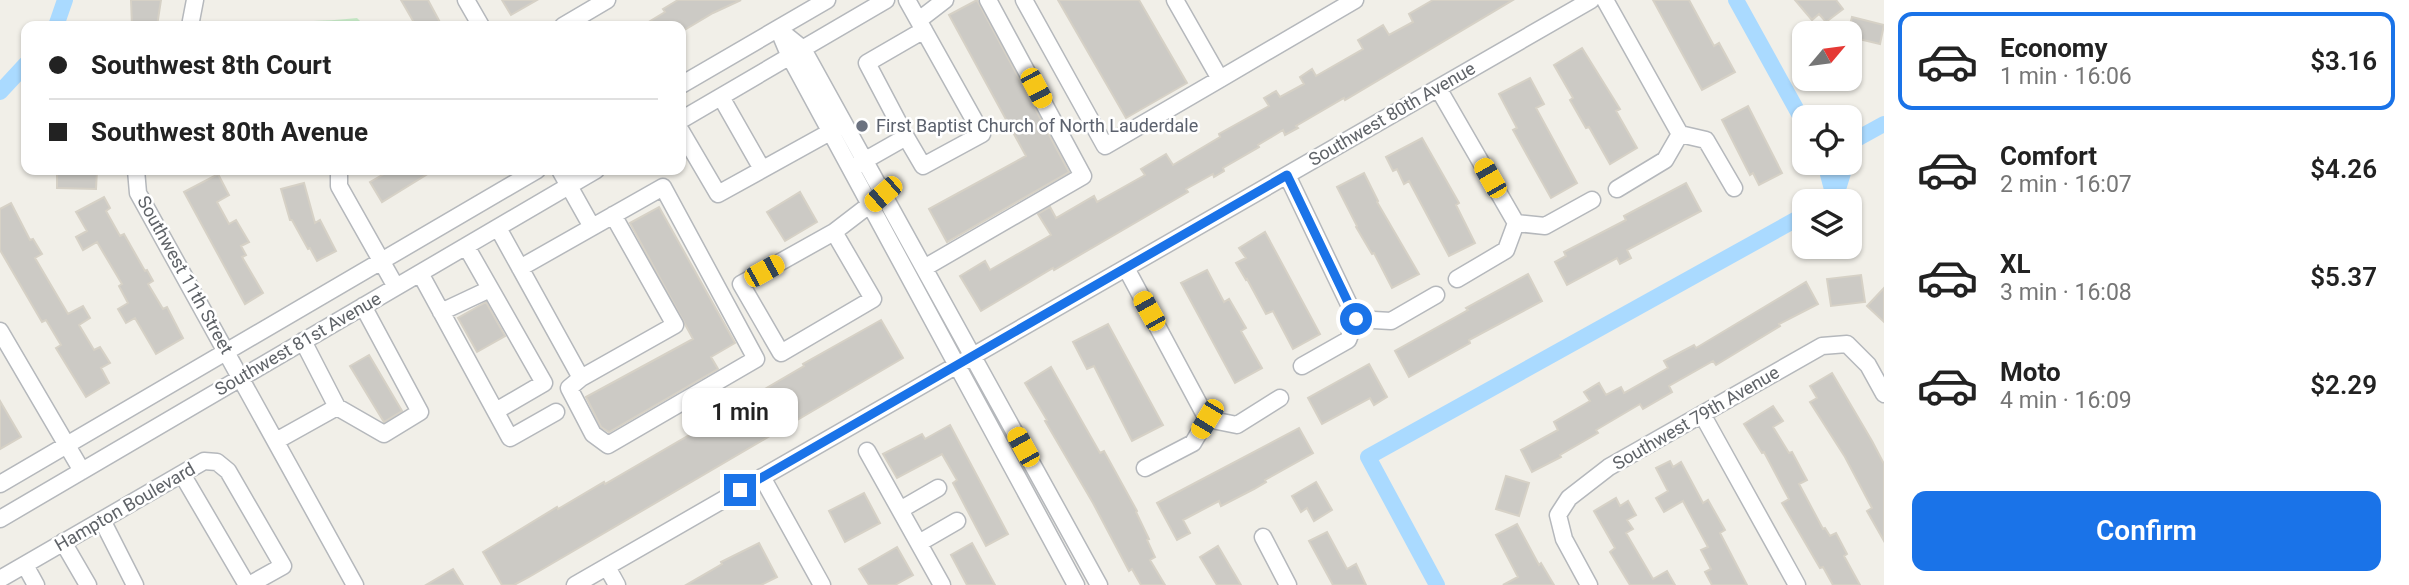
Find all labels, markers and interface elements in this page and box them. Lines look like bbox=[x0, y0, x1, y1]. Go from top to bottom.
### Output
north arrow bbox=[1792, 21, 1862, 91]
map controls bbox=[1792, 21, 1862, 259]
icon: car bbox=[1916, 30, 1979, 93]
text: Economy bbox=[2000, 33, 2107, 63]
text: $3.16 bbox=[2310, 46, 2377, 76]
text: Southwest 8th Court bbox=[91, 50, 331, 80]
street label: Southwest 80th Avenue bbox=[1305, 57, 1479, 170]
text: 1 min · 16:06 bbox=[2000, 63, 2132, 90]
car bbox=[1017, 65, 1056, 111]
button: locate bbox=[1792, 105, 1862, 175]
place label: First Baptist Church of North Lauderdale bbox=[876, 115, 1198, 136]
text: Southwest 80th Avenue bbox=[91, 117, 368, 147]
marker: First Baptist Church of North Lauderdale bbox=[854, 118, 870, 134]
icon: car bbox=[1916, 138, 1979, 201]
text: Comfort bbox=[2000, 141, 2097, 171]
text: $4.26 bbox=[2310, 154, 2377, 184]
car bbox=[1471, 155, 1510, 201]
text: 2 min · 16:07 bbox=[2000, 171, 2132, 198]
car bbox=[861, 172, 906, 216]
button: layers bbox=[1792, 189, 1862, 259]
street label: Southwest 11th Street bbox=[133, 192, 238, 358]
icon: car bbox=[1916, 246, 1979, 309]
text: XL bbox=[2000, 249, 2031, 279]
car bbox=[741, 252, 788, 290]
text: $5.37 bbox=[2310, 262, 2377, 292]
text: 3 min · 16:08 bbox=[2000, 279, 2132, 306]
street label: Southwest 81st Avenue bbox=[211, 287, 384, 400]
car bbox=[1130, 288, 1169, 334]
route start bbox=[1340, 303, 1372, 335]
icon: car bbox=[1916, 354, 1979, 417]
text: Moto bbox=[2000, 357, 2061, 387]
street label: Southwest 79th Avenue bbox=[1609, 361, 1783, 474]
text: $2.29 bbox=[2310, 370, 2377, 400]
text: 4 min · 16:09 bbox=[2000, 387, 2132, 414]
callout: 1 min bbox=[682, 388, 798, 438]
car bbox=[1188, 396, 1227, 442]
text: 1 min bbox=[711, 399, 769, 426]
car bbox=[1004, 424, 1043, 470]
street label: Hampton Boulevard bbox=[51, 458, 199, 555]
route end bbox=[724, 474, 756, 506]
button: Confirm bbox=[1912, 491, 2381, 571]

